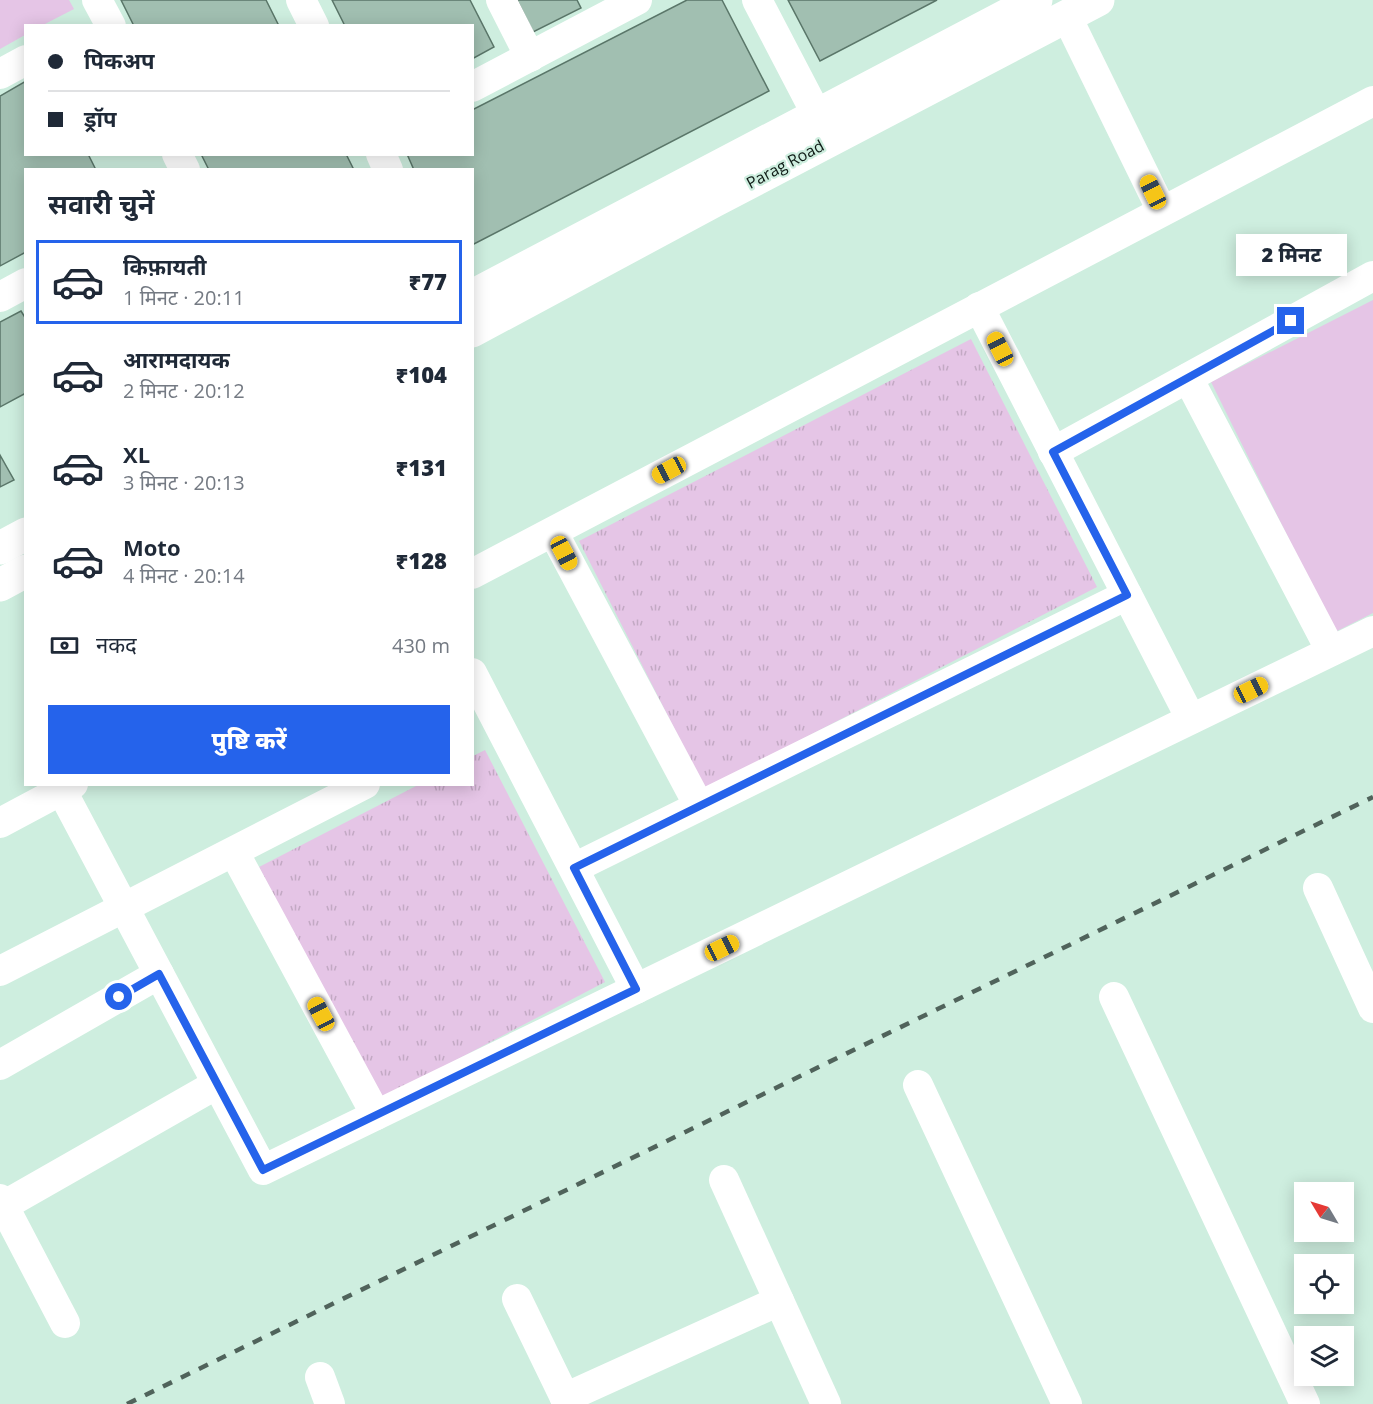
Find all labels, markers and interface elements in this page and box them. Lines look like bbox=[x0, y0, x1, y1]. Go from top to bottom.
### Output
text: पिकअप bbox=[84, 45, 155, 75]
text: ड्रॉप bbox=[84, 103, 117, 133]
street label: Parag Road bbox=[742, 134, 828, 194]
car bbox=[1137, 172, 1169, 212]
text: सवारी चुनें bbox=[48, 185, 154, 222]
callout: 2 मिनट bbox=[1236, 234, 1346, 276]
text: 2 मिनट bbox=[1262, 241, 1321, 268]
text: किफ़ायती bbox=[123, 251, 207, 281]
icon: car bbox=[51, 255, 105, 309]
text: ₹77 bbox=[409, 266, 447, 296]
text: 1 मिनट · 20:11 bbox=[123, 284, 245, 311]
route end bbox=[1277, 307, 1304, 334]
car bbox=[984, 329, 1016, 369]
text: आरामदायक bbox=[123, 344, 230, 374]
icon: car bbox=[51, 348, 105, 402]
text: ₹104 bbox=[396, 359, 447, 389]
text: 2 मिनट · 20:12 bbox=[123, 377, 245, 404]
text: XL bbox=[123, 439, 150, 469]
icon: car bbox=[51, 441, 105, 495]
text: ₹131 bbox=[396, 452, 447, 482]
car bbox=[649, 454, 689, 486]
text: 3 मिनट · 20:13 bbox=[123, 469, 245, 496]
text: Moto bbox=[123, 532, 181, 562]
car bbox=[548, 533, 580, 573]
icon: car bbox=[51, 534, 105, 588]
text: ₹128 bbox=[396, 545, 447, 575]
text: 4 मिनट · 20:14 bbox=[123, 562, 245, 589]
icon: cash bbox=[48, 629, 81, 662]
text: नकद bbox=[96, 629, 137, 659]
text: 430 m bbox=[392, 632, 450, 659]
car bbox=[1231, 674, 1271, 706]
button: पुष्टि करें bbox=[48, 705, 450, 774]
car bbox=[702, 932, 742, 964]
route start bbox=[105, 983, 132, 1010]
car bbox=[305, 994, 337, 1034]
north arrow bbox=[1294, 1182, 1354, 1242]
map controls bbox=[1294, 1182, 1354, 1386]
button: locate bbox=[1294, 1254, 1354, 1314]
button: layers bbox=[1294, 1326, 1354, 1386]

